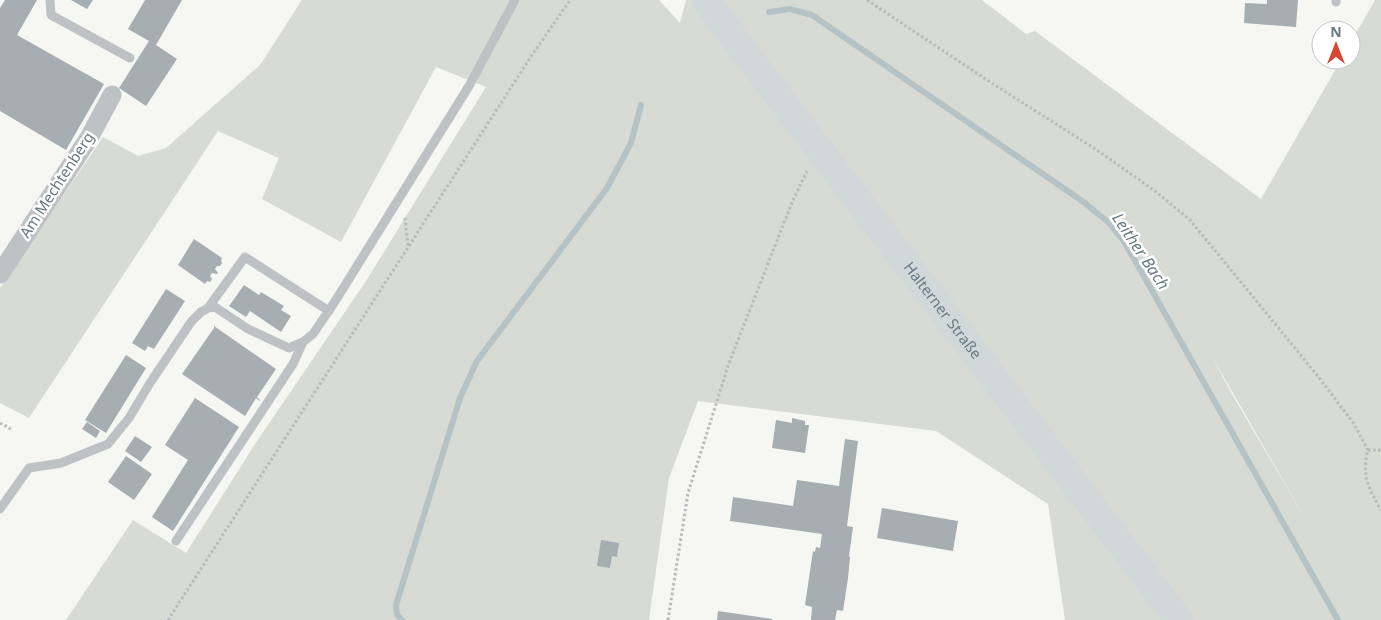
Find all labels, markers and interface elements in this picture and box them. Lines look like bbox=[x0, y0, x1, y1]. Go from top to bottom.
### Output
north arrow bbox=[1311, 20, 1361, 70]
text: N bbox=[1330, 22, 1342, 41]
street label: Am Mechtenberg bbox=[15, 128, 98, 241]
water label: Leither Bach bbox=[1107, 208, 1175, 294]
street label: Halterner Straße bbox=[900, 257, 987, 363]

